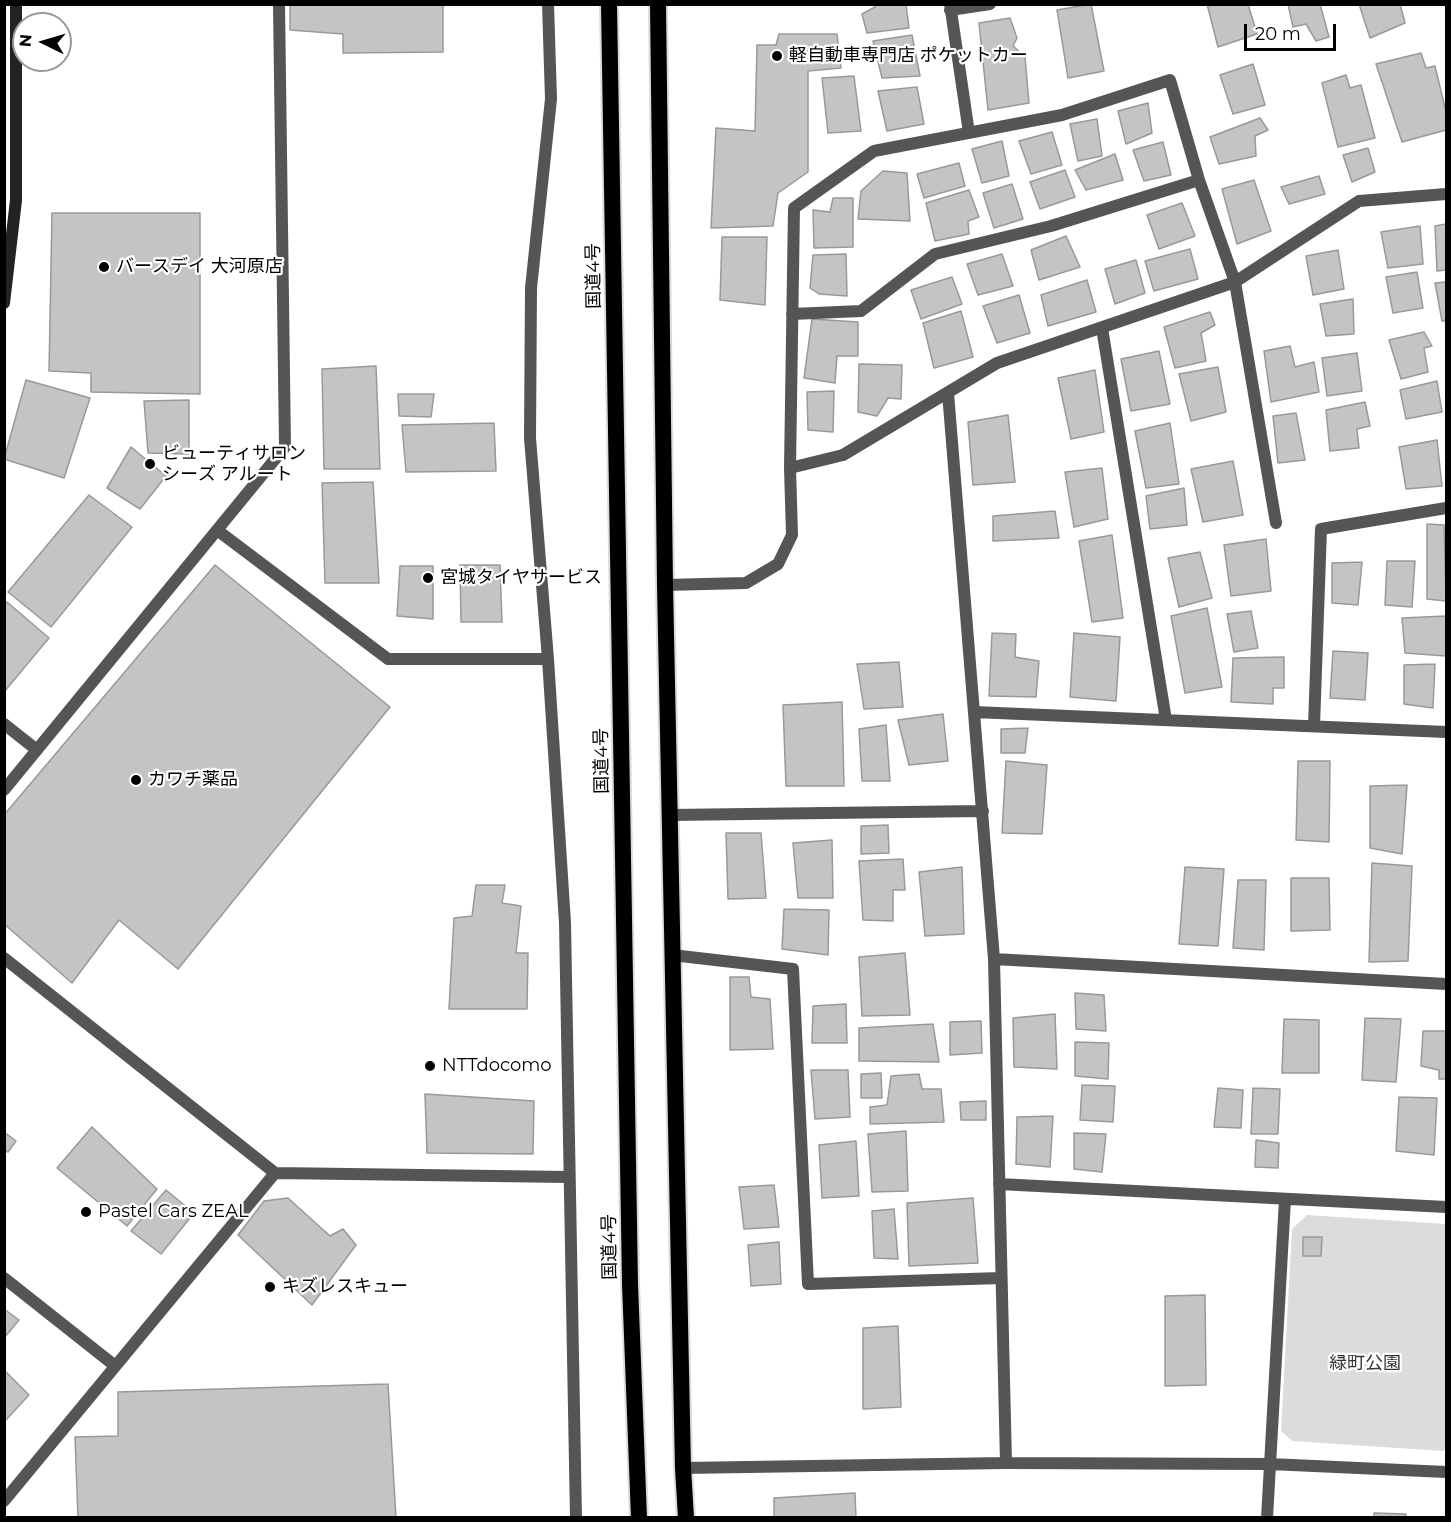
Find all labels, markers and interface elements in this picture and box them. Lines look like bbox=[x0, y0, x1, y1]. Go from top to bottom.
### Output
north arrow bbox=[12, 12, 72, 72]
scale bar bbox=[1247, 12, 1338, 50]
text: 20 m bbox=[1255, 23, 1301, 45]
text: N bbox=[16, 33, 36, 48]
place label: 軽自動車専門店 ポケットカー bbox=[789, 45, 1028, 67]
marker: 軽自動車専門店 ポケットカー bbox=[770, 49, 784, 63]
street label: 国道4号 bbox=[583, 243, 605, 309]
place label: バースデイ 大河原店 bbox=[116, 256, 283, 278]
marker: バースデイ 大河原店 bbox=[97, 260, 111, 274]
place label: ビューティサロン シーズ アルート bbox=[162, 443, 306, 486]
marker: ビューティサロン シーズ アルート bbox=[143, 457, 157, 471]
place label: 宮城タイヤサービス bbox=[440, 567, 602, 589]
marker: 宮城タイヤサービス bbox=[421, 571, 435, 585]
street label: 国道4号 bbox=[591, 728, 613, 794]
place label: カワチ薬品 bbox=[148, 769, 238, 791]
marker: カワチ薬品 bbox=[129, 773, 143, 787]
place label: NTTdocomo bbox=[442, 1055, 552, 1077]
marker: NTTdocomo bbox=[423, 1059, 437, 1073]
place label: Pastel Cars ZEAL bbox=[98, 1201, 249, 1223]
marker: Pastel Cars ZEAL bbox=[79, 1205, 93, 1219]
street label: 国道4号 bbox=[599, 1214, 621, 1280]
place label: キズレスキュー bbox=[282, 1276, 408, 1298]
marker: キズレスキュー bbox=[263, 1280, 277, 1294]
park label: 緑町公園 bbox=[1329, 1353, 1401, 1375]

